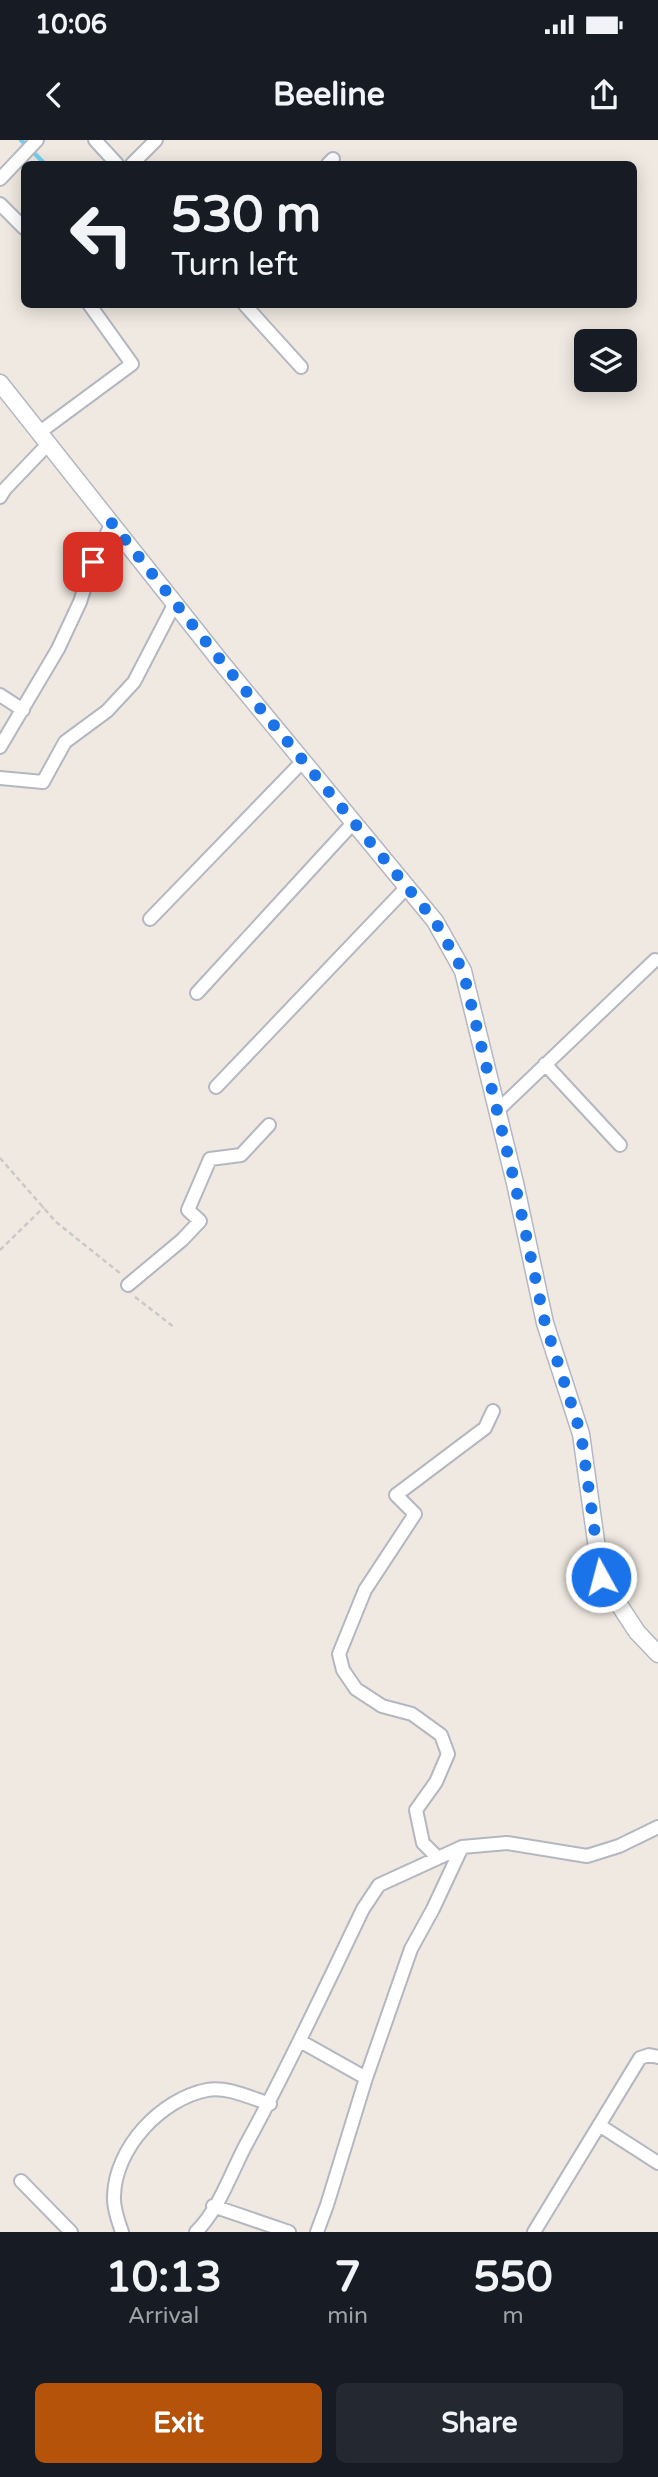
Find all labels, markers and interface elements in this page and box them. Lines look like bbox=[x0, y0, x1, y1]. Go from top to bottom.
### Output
text: 10:06 bbox=[35, 9, 107, 40]
icon: back bbox=[35, 76, 73, 114]
text: Beeline bbox=[273, 76, 385, 114]
icon: share bbox=[585, 76, 623, 114]
text: 530 m bbox=[171, 186, 321, 245]
icon: left bbox=[56, 189, 147, 280]
text: Turn left bbox=[171, 246, 298, 284]
map controls bbox=[574, 329, 637, 392]
button: layers bbox=[574, 329, 637, 392]
pin bbox=[63, 532, 123, 592]
icon: arrive bbox=[74, 543, 112, 581]
position arrow bbox=[564, 1540, 638, 1614]
text: 10:13 bbox=[105, 2252, 222, 2303]
text: 7 bbox=[334, 2252, 361, 2303]
text: 550 bbox=[473, 2252, 553, 2303]
text: Arrival bbox=[128, 2302, 199, 2330]
text: min bbox=[327, 2302, 368, 2330]
text: m bbox=[502, 2302, 524, 2330]
button: Exit bbox=[35, 2383, 322, 2463]
button: Share bbox=[336, 2383, 623, 2463]

